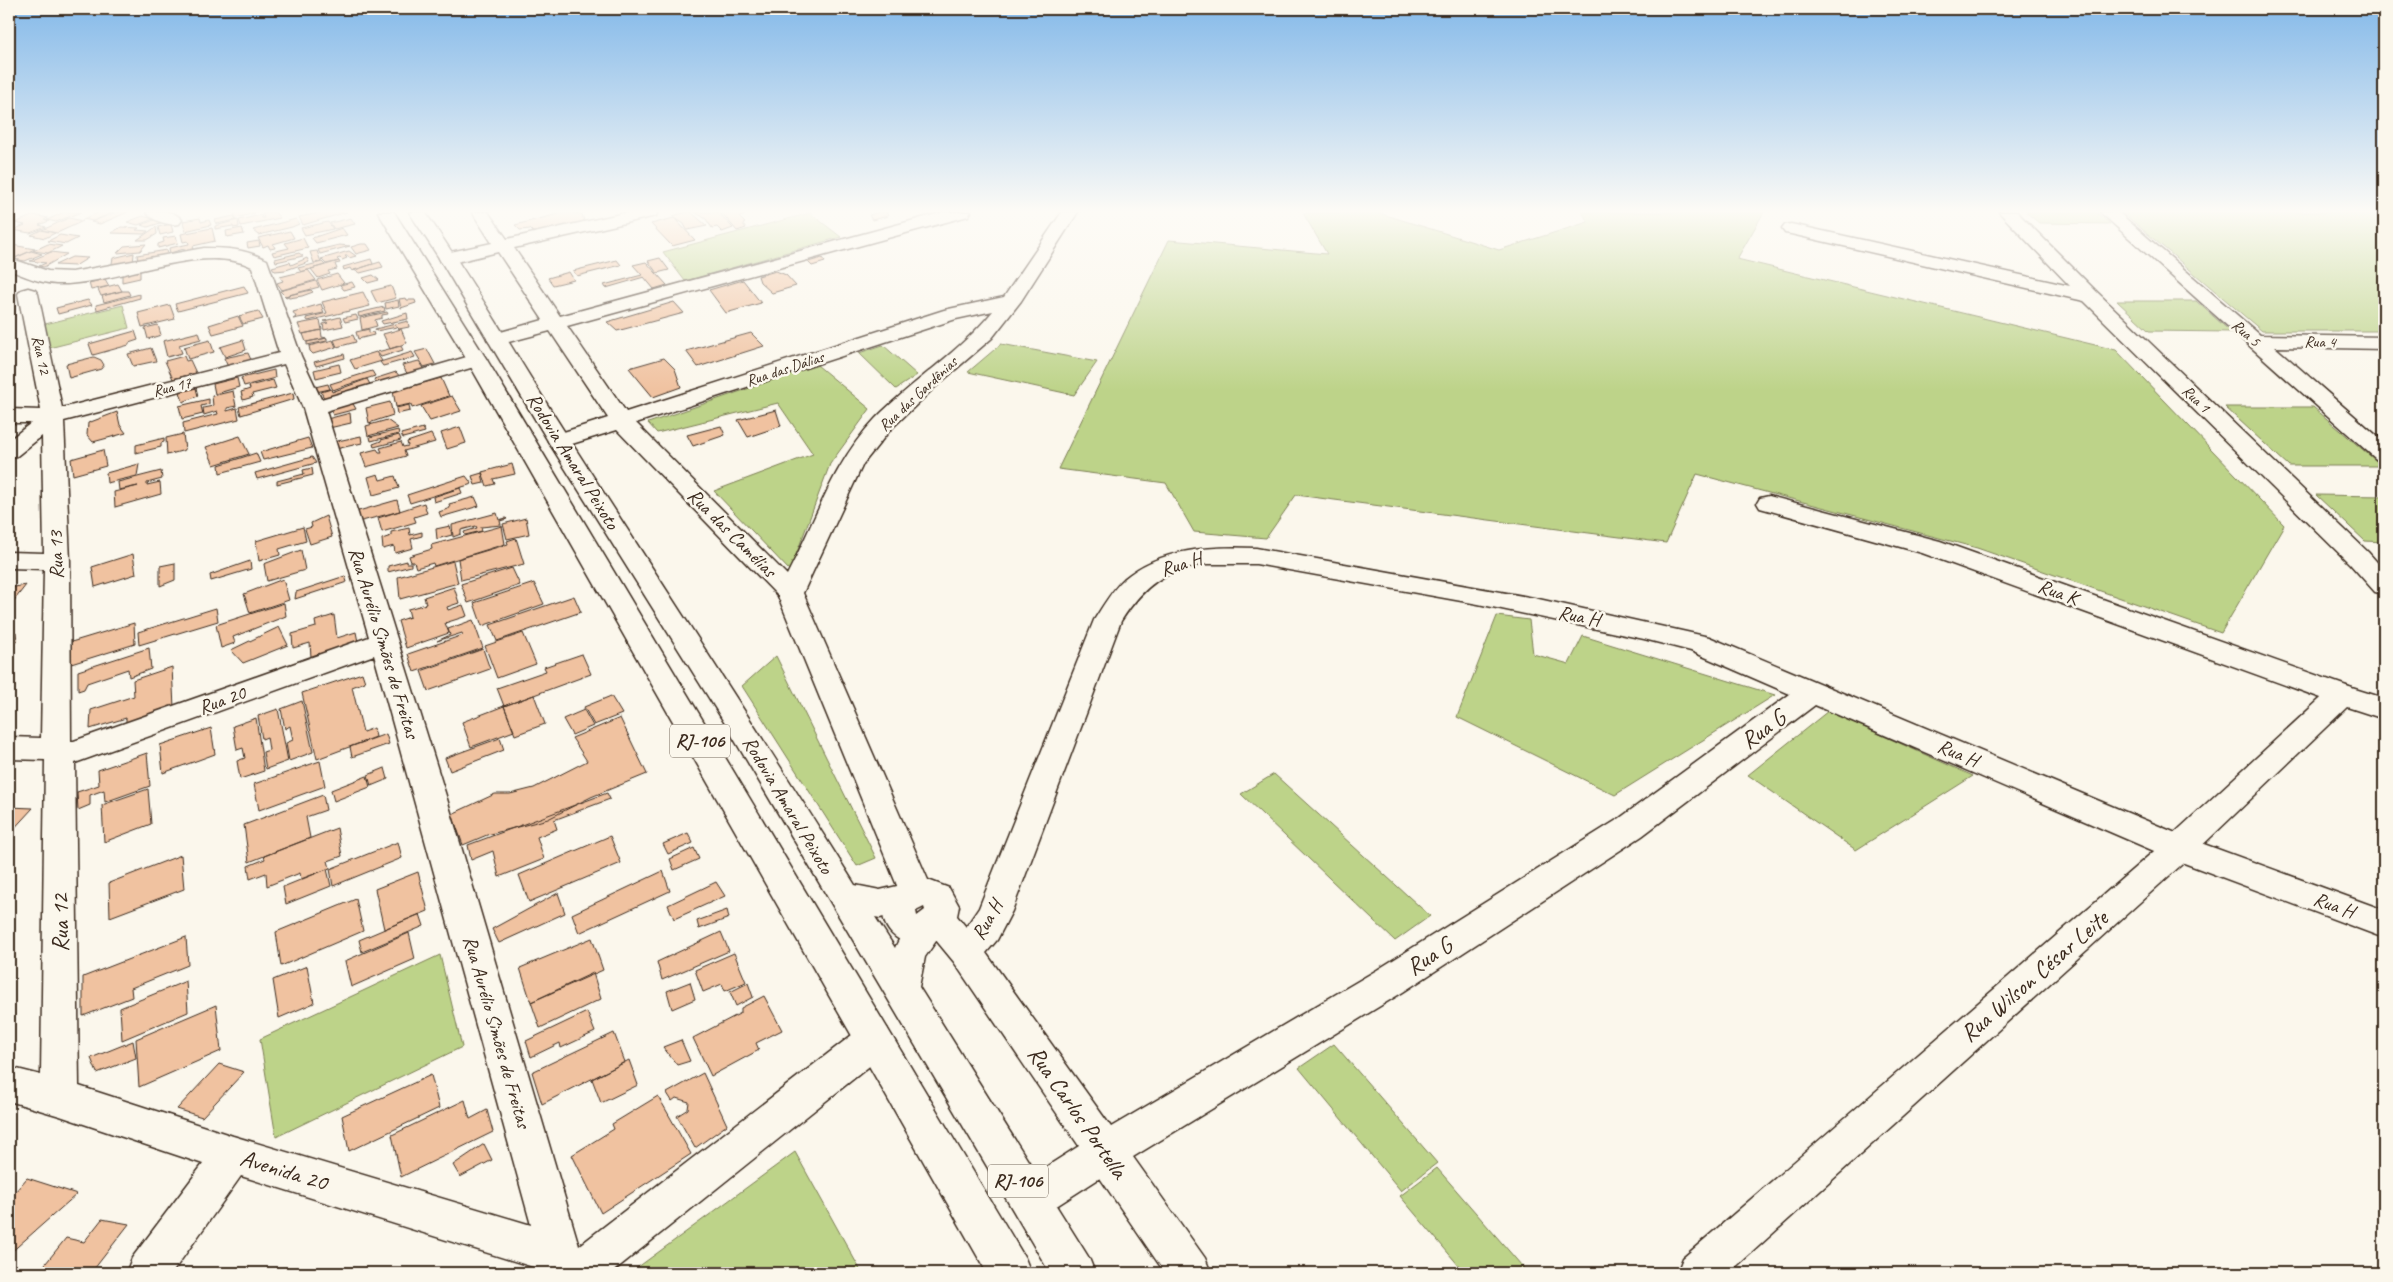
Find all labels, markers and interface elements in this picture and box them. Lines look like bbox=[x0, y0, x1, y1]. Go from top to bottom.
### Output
street label: Rua 5 bbox=[2228, 315, 2265, 351]
street label: Rua 4 bbox=[2304, 332, 2338, 352]
street label: Rua 12 bbox=[27, 334, 55, 378]
street label: Rua das Dálias bbox=[744, 347, 828, 391]
street label: Rua das Gardênias bbox=[874, 351, 963, 436]
street label: Rua 17 bbox=[151, 372, 194, 401]
street label: Rua 1 bbox=[2178, 381, 2215, 418]
street label: Rodovia Amaral Peixoto bbox=[521, 388, 625, 535]
street label: Rua das Camélias bbox=[682, 483, 783, 584]
street label: Rua 13 bbox=[43, 529, 69, 579]
street label: Rua Aurélio Simões de Freitas bbox=[343, 544, 426, 744]
street label: Rua H bbox=[1157, 545, 1207, 582]
street label: Rua K bbox=[2035, 573, 2084, 612]
street label: Rua H bbox=[1556, 600, 1605, 633]
street label: Rua 20 bbox=[195, 679, 251, 720]
street label: Rua G bbox=[1735, 701, 1793, 755]
road number: RJ-106 bbox=[670, 724, 730, 758]
street label: Rodovia Amaral Peixoto bbox=[737, 732, 839, 879]
street label: Rua H bbox=[1934, 733, 1985, 774]
street label: Rua H bbox=[2310, 886, 2360, 925]
street label: Rua 12 bbox=[45, 892, 75, 952]
street label: Rua H bbox=[966, 893, 1010, 944]
street label: Rua Wilson César Leite bbox=[1954, 902, 2116, 1048]
street label: Rua G bbox=[1401, 929, 1459, 982]
street label: Rua Aurélio Simões de Freitas bbox=[458, 933, 537, 1133]
street label: Rua Carlos Portella bbox=[1021, 1040, 1136, 1185]
street label: Avenida 20 bbox=[237, 1143, 333, 1198]
road number: RJ-106 bbox=[988, 1164, 1048, 1198]

